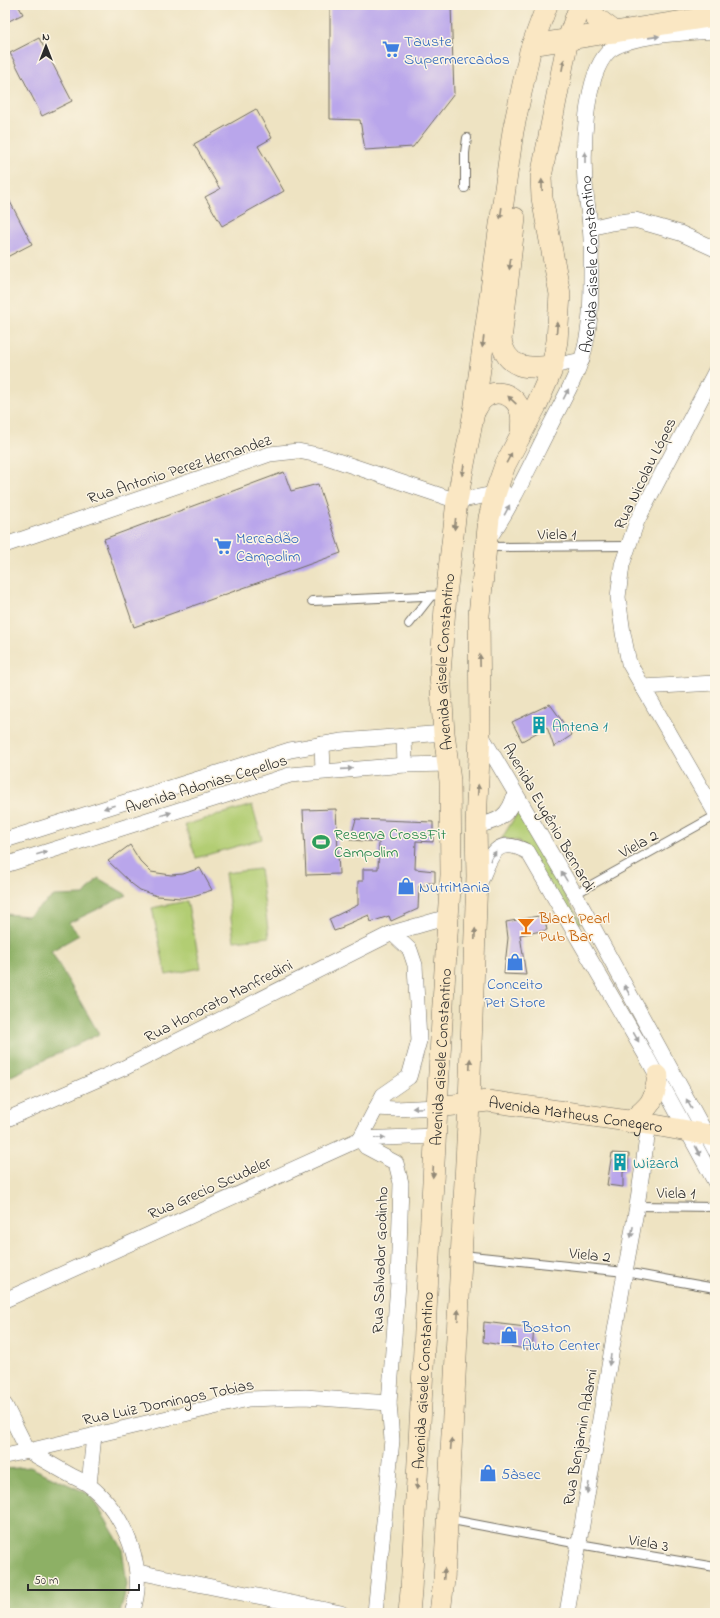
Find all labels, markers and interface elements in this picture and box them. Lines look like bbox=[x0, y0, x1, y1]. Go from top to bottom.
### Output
north arrow bbox=[26, 26, 66, 66]
text: N bbox=[42, 29, 50, 45]
place label: Tauste Supermercados bbox=[404, 30, 510, 72]
one-way arrow bbox=[648, 34, 660, 40]
supermarket icon: Tauste Supermercados bbox=[381, 39, 401, 59]
one-way arrow bbox=[560, 59, 566, 71]
one-way arrow bbox=[582, 150, 588, 163]
street label: Avenida Gisele Constantino bbox=[574, 175, 605, 356]
one-way arrow bbox=[538, 179, 545, 191]
one-way arrow bbox=[498, 207, 504, 219]
one-way arrow bbox=[506, 258, 513, 270]
one-way arrow bbox=[554, 321, 561, 333]
one-way arrow bbox=[480, 336, 486, 348]
one-way arrow bbox=[563, 388, 569, 400]
one-way arrow bbox=[507, 395, 517, 404]
street label: Rua Nicolau Lópes bbox=[608, 414, 683, 534]
street label: Rua Antonio Perez Hernandez bbox=[85, 429, 275, 511]
one-way arrow bbox=[506, 452, 513, 463]
one-way arrow bbox=[460, 464, 466, 476]
one-way arrow bbox=[504, 504, 510, 516]
one-way arrow bbox=[452, 518, 458, 531]
street label: Viela 1 bbox=[537, 523, 576, 547]
place label: Mercadão Campolim bbox=[236, 527, 300, 569]
supermarket icon: Mercadão Campolim bbox=[213, 536, 233, 556]
street label: Avenida Gisele Constantino bbox=[430, 572, 462, 752]
one-way arrow bbox=[477, 653, 483, 666]
building icon: Antena 1 bbox=[529, 715, 549, 735]
place label: Antena 1 bbox=[552, 715, 608, 739]
street label: Avenida Eugênio Bernardi bbox=[496, 739, 601, 897]
street label: Avenida Adonias Cepellos bbox=[123, 749, 291, 821]
one-way arrow bbox=[341, 766, 353, 773]
one-way arrow bbox=[474, 784, 481, 796]
one-way arrow bbox=[103, 804, 115, 810]
one-way arrow bbox=[161, 811, 173, 817]
place label: Reserva CrossFit Campolim bbox=[334, 823, 447, 865]
street label: Viela 2 bbox=[614, 824, 663, 866]
sports icon: Reserva CrossFit Campolim bbox=[311, 832, 331, 852]
one-way arrow bbox=[37, 850, 49, 856]
one-way arrow bbox=[489, 850, 496, 862]
one-way arrow bbox=[560, 870, 567, 882]
shop icon: NutriMania bbox=[396, 876, 416, 896]
place label: NutriMania bbox=[419, 876, 490, 900]
place label: Black Pearl Pub Bar bbox=[538, 907, 610, 949]
bar icon: Black Pearl Pub Bar bbox=[516, 916, 536, 936]
one-way arrow bbox=[471, 928, 478, 940]
shop icon: Conceito Pet Store bbox=[505, 952, 525, 972]
street label: Rua Honorato Manfredini bbox=[141, 954, 297, 1050]
street label: Avenida Gisele Constantino bbox=[425, 968, 459, 1146]
place label: Conceito Pet Store bbox=[485, 973, 546, 1015]
one-way arrow bbox=[623, 984, 630, 996]
one-way arrow bbox=[632, 1031, 639, 1043]
one-way arrow bbox=[467, 1057, 473, 1070]
street label: Avenida Matheus Conegero bbox=[487, 1091, 664, 1140]
one-way arrow bbox=[686, 1098, 693, 1110]
one-way arrow bbox=[412, 1104, 424, 1111]
one-way arrow bbox=[374, 1135, 387, 1141]
one-way arrow bbox=[695, 1145, 702, 1157]
street label: Rua Grecio Scudeler bbox=[144, 1151, 275, 1227]
building icon: Wizard bbox=[610, 1152, 630, 1172]
place label: Wizard bbox=[633, 1152, 678, 1176]
one-way arrow bbox=[430, 1166, 437, 1178]
street label: Viela 1 bbox=[655, 1182, 696, 1206]
street label: Rua Salvador Godinho bbox=[366, 1186, 396, 1334]
one-way arrow bbox=[629, 1226, 635, 1238]
street label: Viela 2 bbox=[567, 1242, 612, 1270]
street label: Avenida Gisele Constantino bbox=[408, 1291, 441, 1470]
one-way arrow bbox=[455, 1308, 461, 1321]
place label: Boston Auto Center bbox=[521, 1316, 600, 1358]
shop icon: Boston Auto Center bbox=[499, 1325, 519, 1345]
one-way arrow bbox=[607, 1354, 613, 1366]
street label: Rua Benjamin Adami bbox=[557, 1367, 605, 1507]
street label: Rua Luiz Domingos Tobias bbox=[81, 1373, 256, 1433]
one-way arrow bbox=[448, 1438, 455, 1450]
shop icon: 5àsec bbox=[478, 1463, 498, 1483]
place label: 5àsec bbox=[501, 1463, 542, 1487]
one-way arrow bbox=[413, 1478, 420, 1490]
one-way arrow bbox=[585, 1482, 591, 1494]
street label: Viela 3 bbox=[626, 1528, 671, 1559]
scale bar bbox=[28, 1566, 139, 1592]
one-way arrow bbox=[440, 1568, 447, 1580]
text: 50 m bbox=[34, 1572, 58, 1590]

